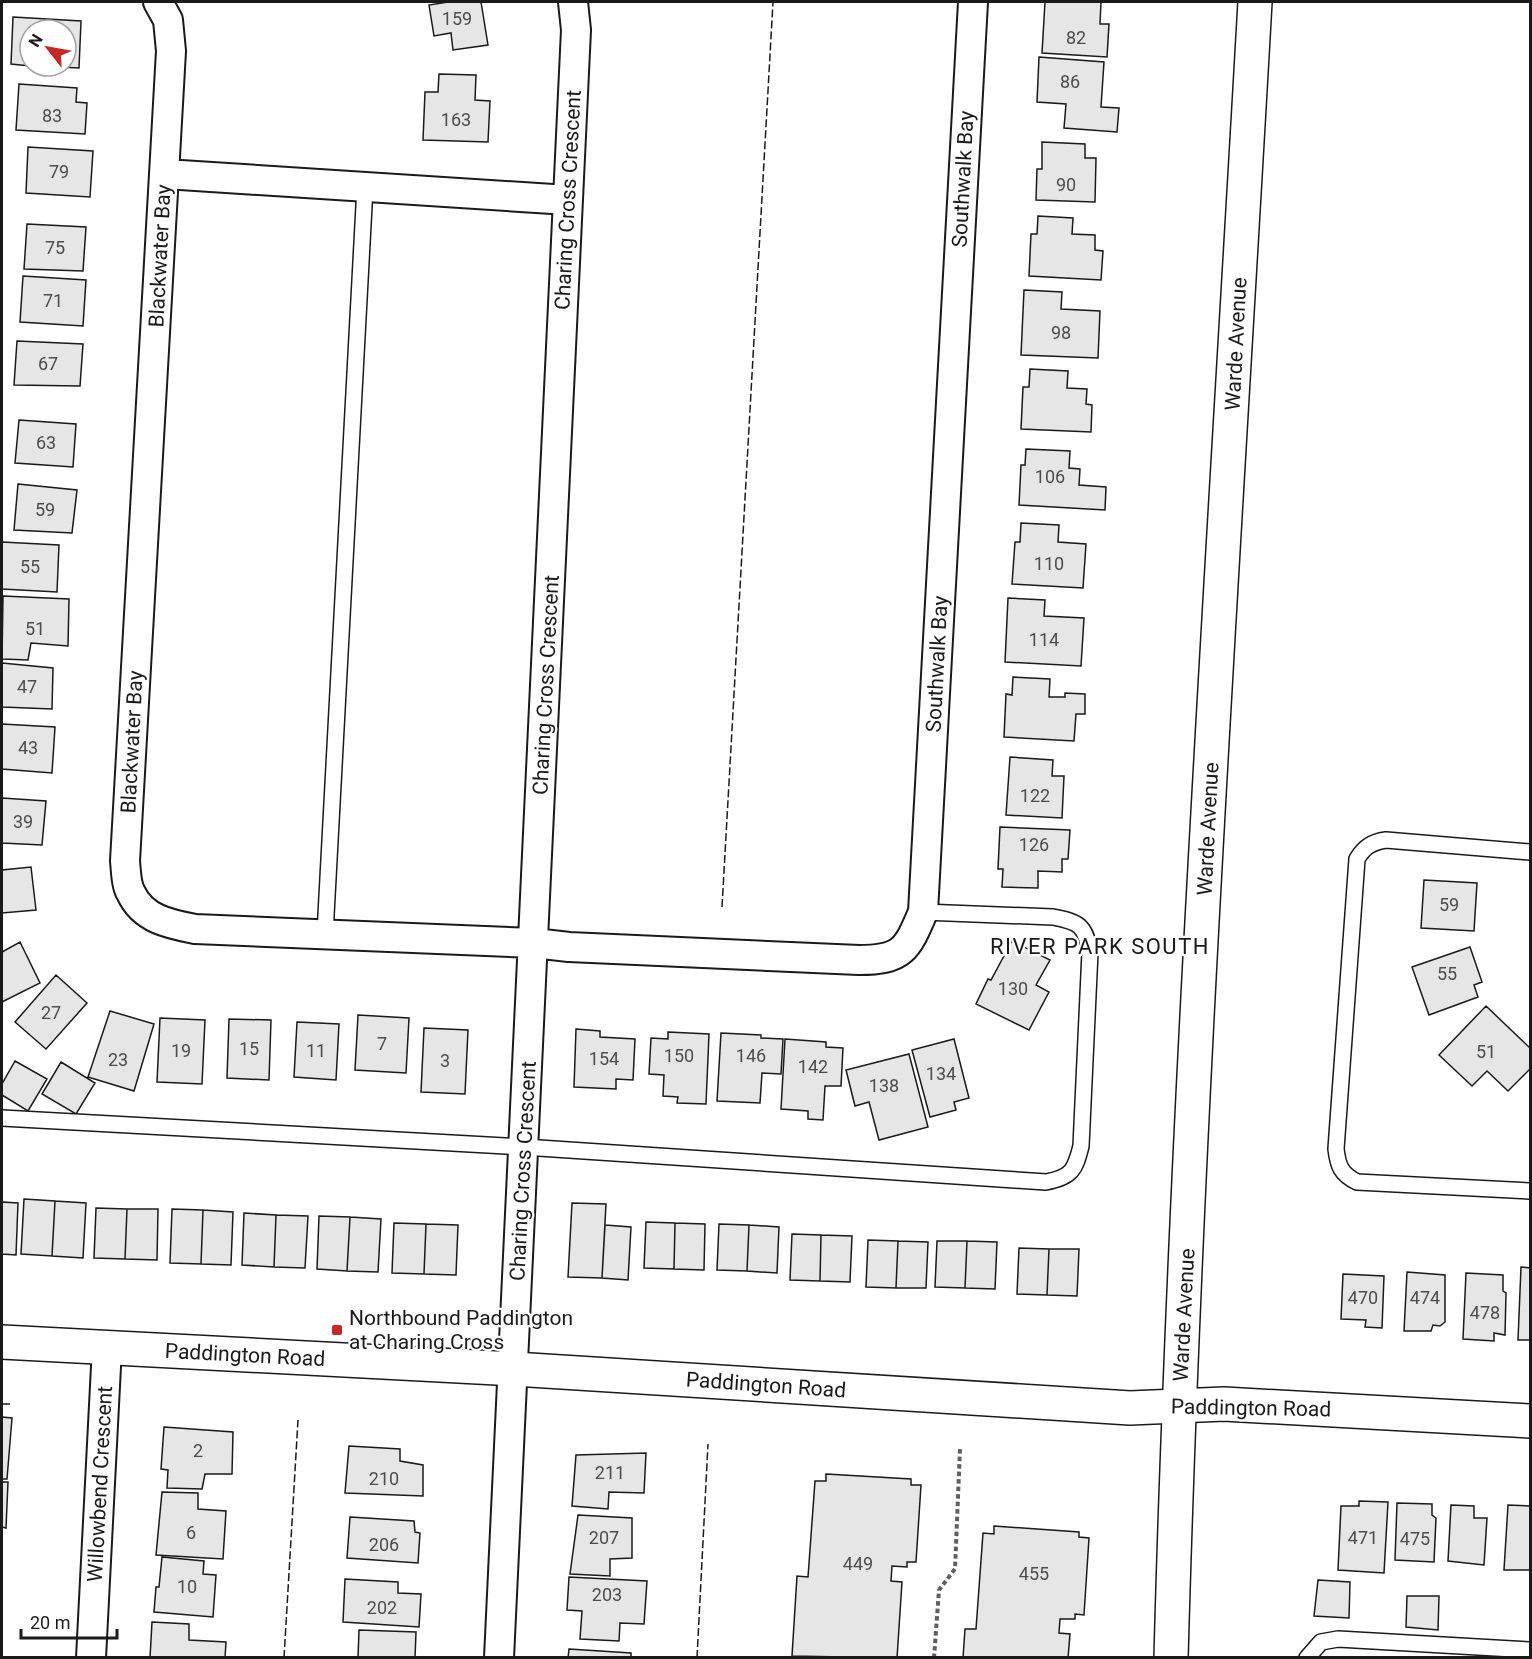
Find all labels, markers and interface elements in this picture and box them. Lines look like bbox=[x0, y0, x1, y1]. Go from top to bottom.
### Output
house number: 159 bbox=[442, 8, 472, 29]
north arrow bbox=[18, 18, 78, 78]
house number: 82 bbox=[1066, 27, 1086, 48]
text: N bbox=[25, 31, 47, 50]
house number: 86 bbox=[1060, 71, 1080, 92]
street label: Charing Cross Crescent bbox=[550, 89, 586, 311]
house number: 83 bbox=[42, 105, 62, 126]
house number: 163 bbox=[441, 109, 471, 130]
street label: Southwalk Bay bbox=[947, 110, 979, 248]
house number: 79 bbox=[49, 161, 69, 182]
house number: 90 bbox=[1056, 174, 1076, 195]
street label: Blackwater Bay bbox=[144, 184, 176, 328]
house number: 75 bbox=[45, 237, 65, 258]
street label: Warde Avenue bbox=[1221, 277, 1251, 411]
house number: 71 bbox=[43, 290, 63, 311]
house number: 98 bbox=[1051, 322, 1071, 343]
house number: 67 bbox=[38, 353, 58, 374]
house number: 63 bbox=[36, 432, 56, 453]
house number: 106 bbox=[1035, 466, 1065, 487]
house number: 59 bbox=[35, 499, 55, 520]
house number: 110 bbox=[1034, 553, 1064, 574]
house number: 55 bbox=[20, 556, 40, 577]
street label: Charing Cross Crescent bbox=[528, 574, 564, 796]
street label: Southwalk Bay bbox=[921, 595, 953, 733]
house number: 51 bbox=[25, 618, 45, 639]
house number: 114 bbox=[1029, 629, 1059, 650]
street label: Blackwater Bay bbox=[116, 670, 148, 814]
house number: 47 bbox=[17, 676, 37, 697]
house number: 43 bbox=[18, 737, 38, 758]
street label: Warde Avenue bbox=[1193, 762, 1223, 896]
house number: 122 bbox=[1020, 785, 1050, 806]
house number: 39 bbox=[13, 811, 33, 832]
house number: 126 bbox=[1019, 834, 1049, 855]
house number: 59 bbox=[1439, 894, 1459, 915]
district label: RIVER PARK SOUTH bbox=[990, 934, 1210, 959]
house number: 55 bbox=[1437, 963, 1457, 984]
house number: 130 bbox=[998, 978, 1028, 999]
house number: 27 bbox=[41, 1002, 61, 1023]
house number: 7 bbox=[377, 1033, 387, 1054]
house number: 15 bbox=[239, 1038, 259, 1059]
house number: 19 bbox=[171, 1040, 191, 1061]
house number: 11 bbox=[306, 1040, 326, 1061]
house number: 51 bbox=[1476, 1041, 1496, 1062]
house number: 150 bbox=[664, 1045, 694, 1066]
house number: 146 bbox=[736, 1045, 766, 1066]
house number: 154 bbox=[589, 1048, 619, 1069]
house number: 23 bbox=[108, 1049, 128, 1070]
house number: 3 bbox=[440, 1050, 450, 1071]
house number: 142 bbox=[798, 1056, 828, 1077]
street label: Charing Cross Crescent bbox=[505, 1060, 541, 1282]
house number: 134 bbox=[926, 1063, 956, 1084]
house number: 138 bbox=[869, 1075, 899, 1096]
street label: Warde Avenue bbox=[1169, 1248, 1199, 1382]
house number: 470 bbox=[1348, 1287, 1378, 1308]
house number: 474 bbox=[1410, 1287, 1440, 1308]
house number: 478 bbox=[1470, 1302, 1500, 1323]
place label: Northbound Paddington at Charing Cross bbox=[349, 1306, 573, 1354]
marker: Northbound Paddington at Charing Cross bbox=[330, 1323, 344, 1337]
street label: Paddington Road bbox=[164, 1339, 326, 1371]
street label: Paddington Road bbox=[685, 1367, 847, 1403]
street label: Willowbend Crescent bbox=[83, 1385, 117, 1583]
street label: Paddington Road bbox=[1171, 1395, 1331, 1421]
house number: 2 bbox=[193, 1440, 203, 1461]
house number: 211 bbox=[595, 1462, 625, 1483]
house number: 210 bbox=[369, 1468, 399, 1489]
house number: 6 bbox=[186, 1522, 196, 1543]
house number: 207 bbox=[589, 1527, 619, 1548]
house number: 471 bbox=[1348, 1527, 1378, 1548]
house number: 475 bbox=[1400, 1528, 1430, 1549]
house number: 206 bbox=[369, 1534, 399, 1555]
house number: 449 bbox=[843, 1553, 873, 1574]
house number: 455 bbox=[1019, 1563, 1049, 1584]
house number: 10 bbox=[177, 1576, 197, 1597]
house number: 203 bbox=[592, 1584, 622, 1605]
house number: 202 bbox=[367, 1597, 397, 1618]
scale bar bbox=[21, 1602, 117, 1640]
text: 20 m bbox=[30, 1612, 70, 1633]

